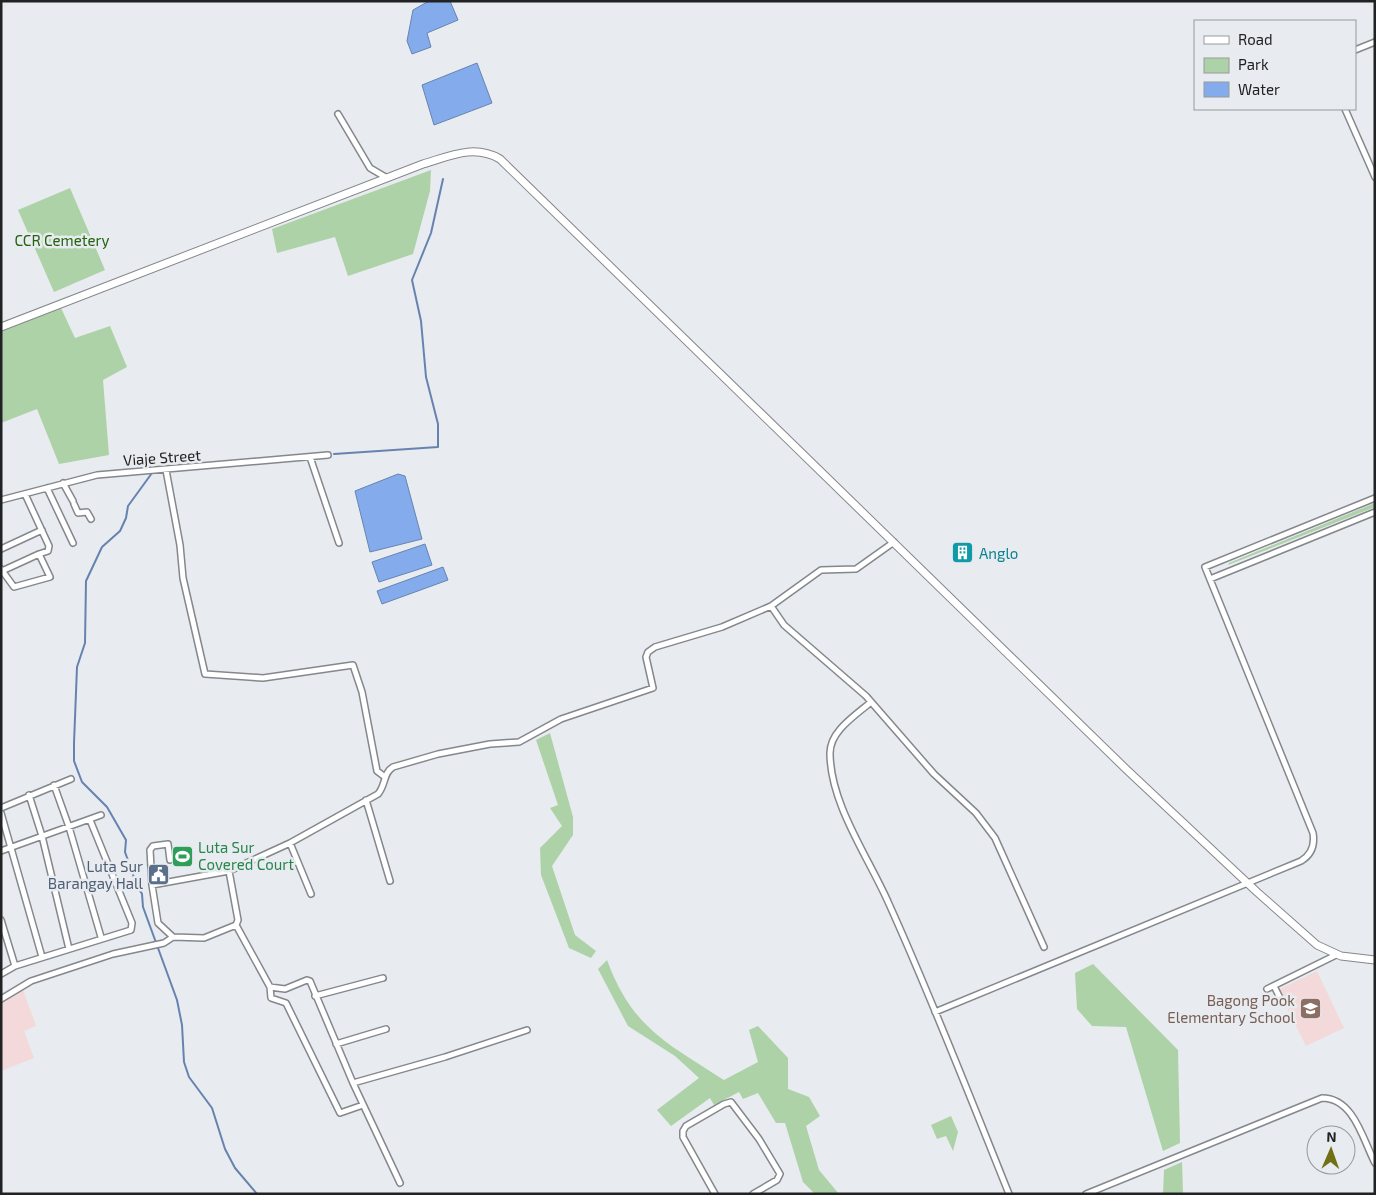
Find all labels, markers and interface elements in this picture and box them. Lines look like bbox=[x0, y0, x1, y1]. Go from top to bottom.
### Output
legend bbox=[1194, 20, 1356, 110]
text: Road bbox=[1238, 30, 1273, 48]
text: Park bbox=[1238, 55, 1269, 73]
text: Water bbox=[1238, 80, 1280, 98]
park label: CCR Cemetery bbox=[14, 231, 110, 249]
street label: Viaje Street bbox=[122, 445, 202, 470]
building icon: Anglo bbox=[951, 541, 975, 565]
place label: Anglo bbox=[979, 544, 1018, 562]
place label: Luta Sur Covered Court bbox=[198, 838, 294, 873]
sports icon: Luta Sur Covered Court bbox=[170, 844, 194, 868]
place label: Luta Sur Barangay Hall bbox=[48, 857, 144, 892]
public building icon: Luta Sur Barangay Hall bbox=[147, 863, 171, 887]
place label: Bagong Pook Elementary School bbox=[1167, 991, 1296, 1026]
school or university icon: Bagong Pook Elementary School bbox=[1299, 997, 1323, 1021]
north arrow bbox=[1306, 1125, 1356, 1175]
text: N bbox=[1326, 1128, 1337, 1145]

